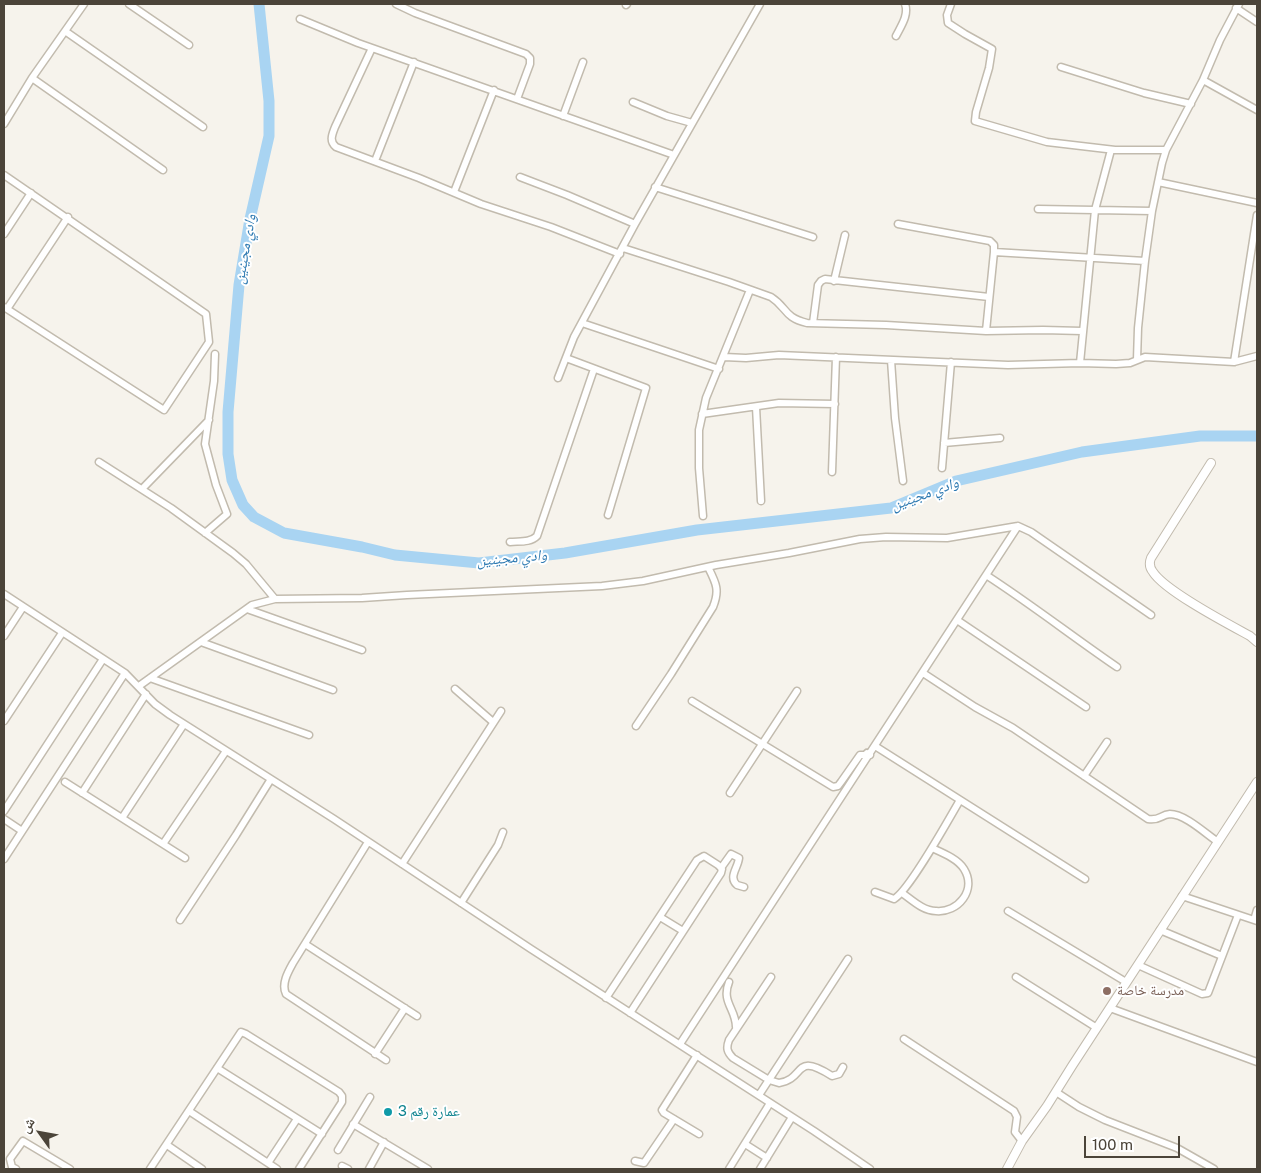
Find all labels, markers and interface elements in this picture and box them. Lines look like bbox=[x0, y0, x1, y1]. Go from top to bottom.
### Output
water label: وادي مجينين bbox=[230, 213, 260, 285]
water label: وادي مجينين bbox=[889, 473, 961, 515]
water label: وادي مجينين bbox=[476, 546, 548, 570]
place label: مدرسة خاصة bbox=[1117, 983, 1184, 999]
marker: مدرسة خاصة bbox=[1101, 985, 1113, 997]
place label: عمارة رقم 3 bbox=[398, 1104, 460, 1120]
marker: عمارة رقم 3 bbox=[382, 1106, 394, 1118]
north arrow bbox=[15, 1108, 65, 1158]
text: ش bbox=[17, 1115, 38, 1136]
scale bar bbox=[1086, 1126, 1182, 1158]
text: 100 m bbox=[1092, 1136, 1133, 1153]

